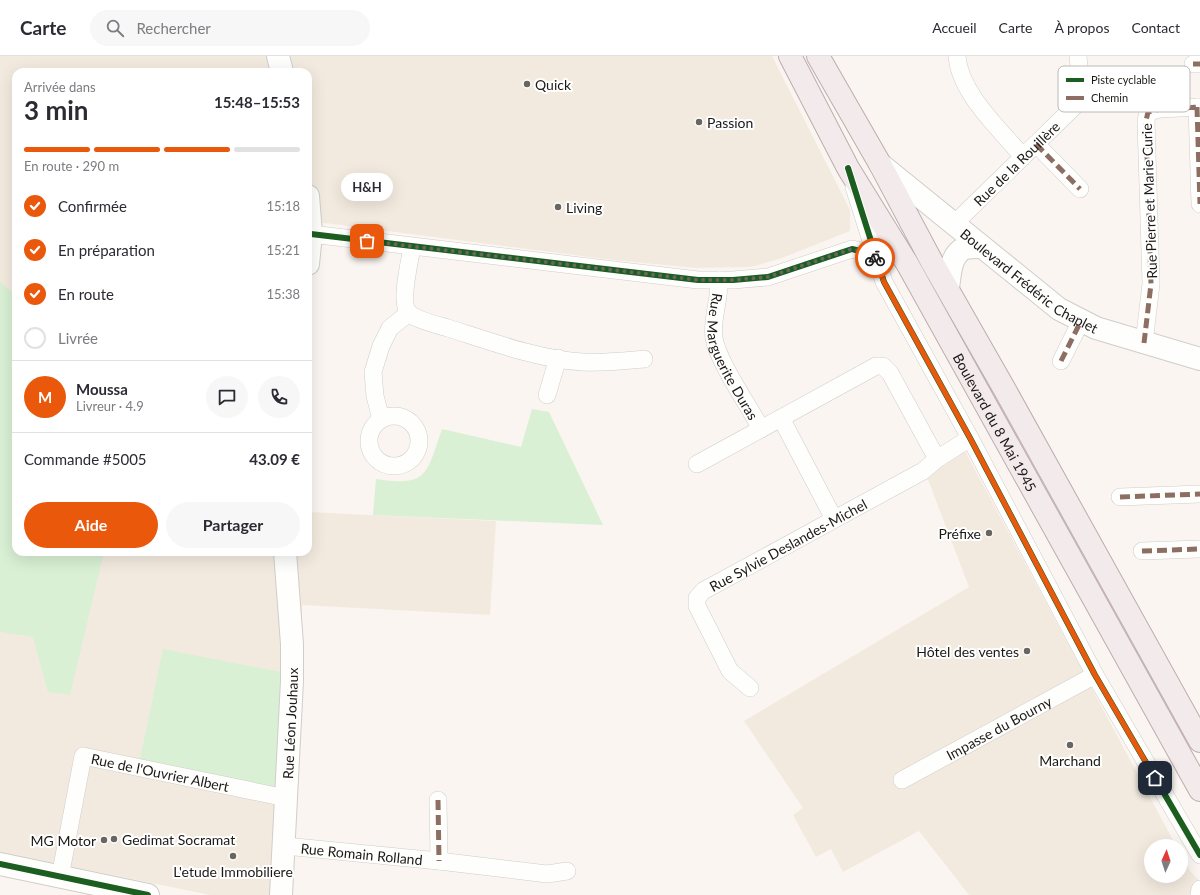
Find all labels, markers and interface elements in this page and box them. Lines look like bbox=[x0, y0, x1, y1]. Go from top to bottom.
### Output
search box bbox=[90, 10, 370, 46]
text: Carte bbox=[20, 16, 66, 39]
icon: search bbox=[104, 17, 126, 39]
text: Rechercher bbox=[136, 19, 211, 37]
text: Accueil bbox=[932, 19, 977, 36]
text: Carte bbox=[999, 19, 1032, 36]
text: À propos bbox=[1054, 19, 1109, 36]
text: Contact bbox=[1131, 19, 1180, 36]
legend bbox=[1058, 66, 1190, 112]
text: Piste cyclable bbox=[1091, 73, 1156, 86]
place label: Quick bbox=[535, 76, 572, 93]
text: Arrivée dans bbox=[24, 79, 96, 95]
marker: Quick bbox=[522, 79, 532, 89]
text: Chemin bbox=[1091, 91, 1128, 104]
text: 15:48–15:53 bbox=[214, 93, 300, 111]
text: 3 min bbox=[24, 94, 88, 126]
place label: Passion bbox=[707, 114, 753, 131]
marker: Passion bbox=[694, 117, 704, 127]
street label: Rue de la Rouillère bbox=[970, 117, 1063, 209]
street label: Rue Pierre et Marie Curie bbox=[1138, 123, 1160, 279]
text: En route · 290 m bbox=[24, 158, 119, 174]
callout: H&H bbox=[341, 173, 393, 201]
text: H&H bbox=[352, 179, 382, 195]
icon: check bbox=[24, 195, 46, 217]
text: Confirmée bbox=[58, 197, 127, 215]
text: 15:18 bbox=[267, 198, 300, 214]
place label: Living bbox=[566, 199, 602, 216]
marker: Living bbox=[553, 202, 563, 212]
pin bbox=[350, 224, 384, 258]
street label: Boulevard Frédéric Chaplet bbox=[957, 224, 1101, 336]
icon: bag bbox=[356, 230, 378, 252]
courier bbox=[855, 238, 895, 278]
icon: check bbox=[24, 239, 46, 261]
text: En préparation bbox=[58, 241, 155, 259]
text: 15:21 bbox=[267, 242, 300, 258]
icon: bike bbox=[864, 247, 886, 269]
icon: check bbox=[24, 283, 46, 305]
text: En route bbox=[58, 285, 114, 303]
text: 15:38 bbox=[267, 286, 300, 302]
street label: Rue Marguerite Duras bbox=[705, 292, 762, 423]
text: Livrée bbox=[58, 329, 98, 347]
street label: Boulevard du 8 Mai 1945 bbox=[950, 350, 1041, 494]
button: chat bbox=[206, 376, 248, 418]
button: phone bbox=[258, 376, 300, 418]
text: Moussa bbox=[76, 380, 128, 398]
text: M bbox=[38, 388, 52, 406]
text: Livreur · 4.9 bbox=[76, 398, 144, 414]
text: Commande #5005 bbox=[24, 450, 147, 468]
text: 43.09 € bbox=[249, 450, 300, 468]
street label: Rue Sylvie Deslandes-Michel bbox=[706, 495, 870, 595]
button: Aide bbox=[24, 502, 158, 548]
button: Partager bbox=[166, 502, 300, 548]
place label: Préfixe bbox=[939, 525, 981, 542]
marker: Préfixe bbox=[984, 528, 994, 538]
place label: Hôtel des ventes bbox=[916, 643, 1019, 660]
marker: Hôtel des ventes bbox=[1022, 646, 1032, 656]
street label: Rue Léon Jouhaux bbox=[278, 668, 301, 779]
street label: Impasse du Bourny bbox=[943, 692, 1055, 763]
marker: Marchand bbox=[1065, 740, 1075, 750]
street label: Rue de l'Ouvrier Albert bbox=[90, 749, 231, 795]
place label: Marchand bbox=[1039, 752, 1101, 769]
pin bbox=[1138, 761, 1172, 795]
icon: home bbox=[1144, 767, 1166, 789]
place label: Gedimat Socramat bbox=[122, 831, 235, 848]
place label: MG Motor bbox=[31, 832, 96, 849]
marker: Gedimat Socramat bbox=[109, 834, 119, 844]
marker: MG Motor bbox=[99, 835, 109, 845]
street label: Rue Romain Rolland bbox=[300, 839, 423, 868]
north arrow bbox=[1144, 839, 1188, 883]
map controls bbox=[1144, 839, 1188, 883]
marker: L'etude Immobiliere bbox=[228, 851, 238, 861]
place label: L'etude Immobiliere bbox=[173, 863, 293, 880]

